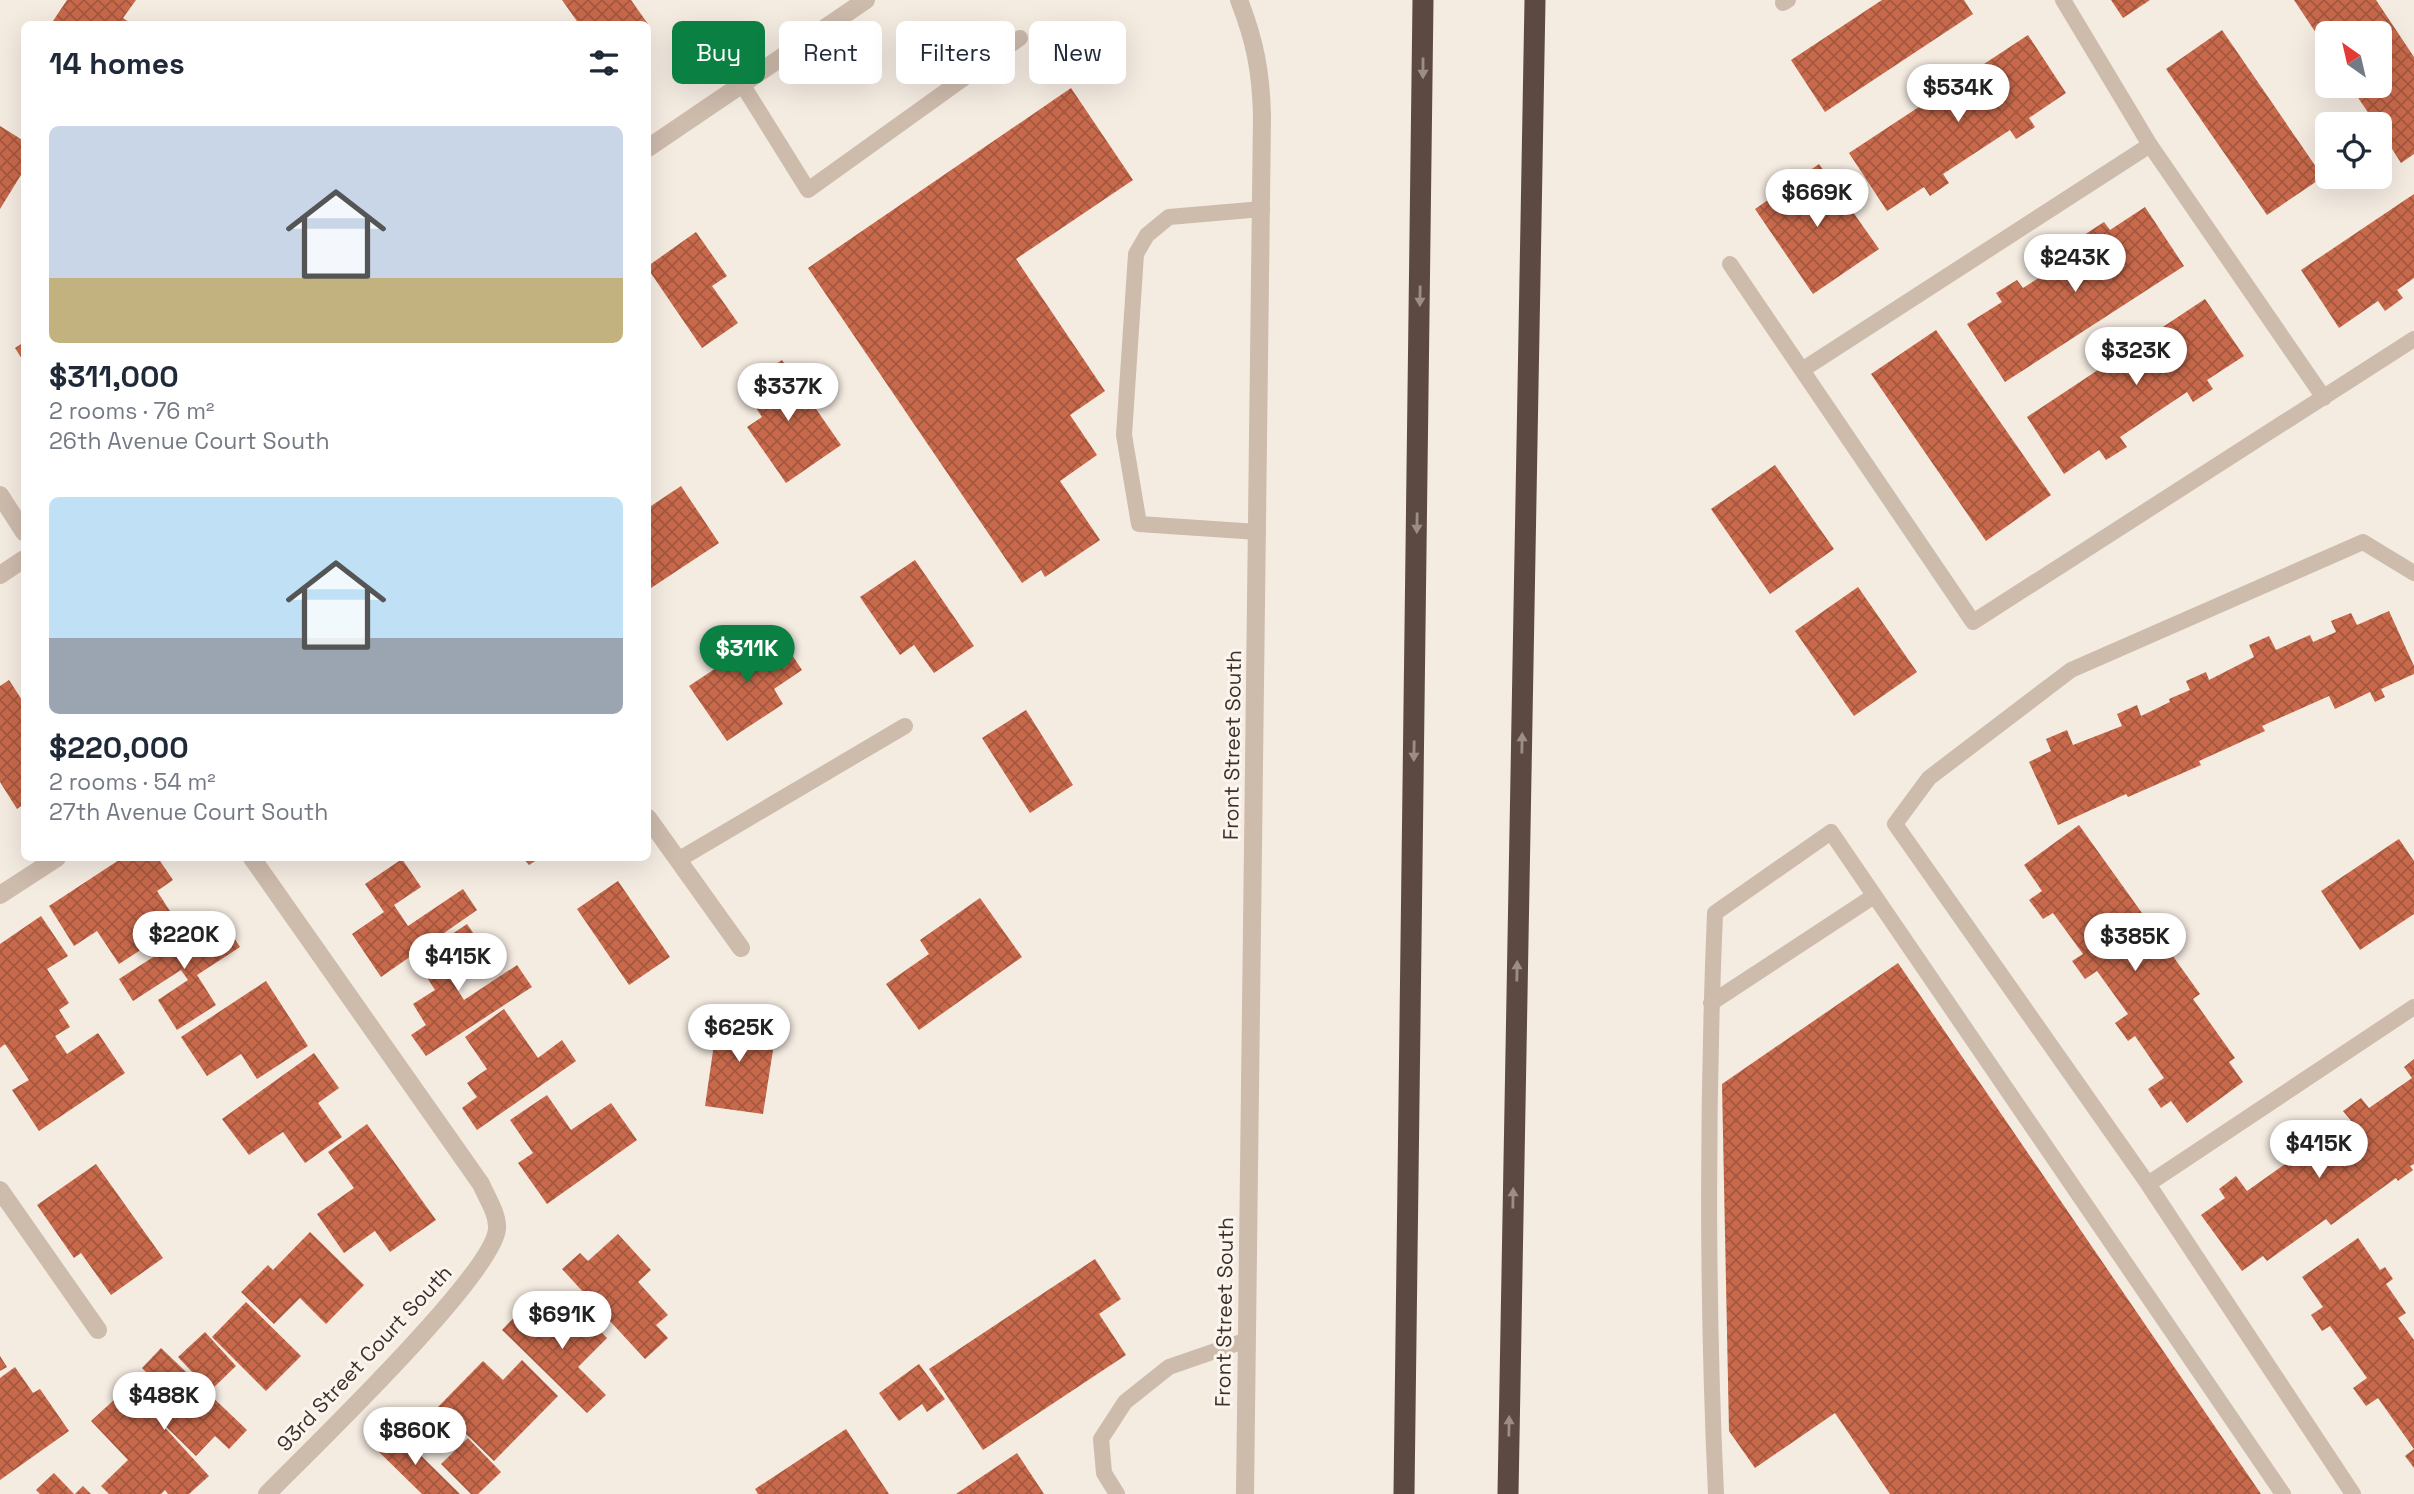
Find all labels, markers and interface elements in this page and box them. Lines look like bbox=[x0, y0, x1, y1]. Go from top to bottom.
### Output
chip: Buy bbox=[672, 21, 765, 84]
chip: Rent bbox=[779, 21, 882, 84]
chip: Filters bbox=[896, 21, 1015, 84]
chip: New bbox=[1029, 21, 1126, 84]
north arrow bbox=[2315, 21, 2392, 98]
map controls bbox=[2315, 21, 2392, 189]
text: 14 homes bbox=[49, 44, 185, 83]
icon: filters bbox=[585, 44, 623, 82]
one-way arrow bbox=[1417, 57, 1429, 79]
pin: $534K bbox=[1909, 64, 2007, 124]
text: $534K bbox=[1923, 72, 1993, 102]
button: locate bbox=[2315, 112, 2392, 189]
pin: $669K bbox=[1768, 170, 1866, 229]
icon: home bbox=[273, 171, 399, 297]
text: $669K bbox=[1782, 177, 1852, 207]
pin: $243K bbox=[2026, 234, 2124, 294]
text: $243K bbox=[2040, 242, 2110, 272]
one-way arrow bbox=[1415, 285, 1426, 307]
pin: $323K bbox=[2087, 328, 2185, 387]
text: $323K bbox=[2101, 335, 2171, 365]
text: $311,000 bbox=[49, 357, 179, 396]
pin: $337K bbox=[739, 364, 837, 423]
text: $337K bbox=[753, 371, 823, 401]
text: 2 rooms · 76 m² bbox=[49, 396, 214, 426]
text: 26th Avenue Court South bbox=[49, 426, 330, 456]
one-way arrow bbox=[1411, 512, 1423, 534]
icon: home bbox=[273, 542, 399, 668]
pin: $311K bbox=[698, 626, 796, 685]
text: $311K bbox=[716, 633, 778, 663]
street label: Front Street South bbox=[1217, 650, 1247, 840]
text: $220,000 bbox=[49, 728, 189, 767]
one-way arrow bbox=[1516, 732, 1527, 754]
one-way arrow bbox=[1408, 740, 1420, 762]
text: 2 rooms · 54 m² bbox=[49, 767, 216, 797]
text: 27th Avenue Court South bbox=[49, 797, 328, 827]
pin: $220K bbox=[135, 912, 233, 971]
pin: $385K bbox=[2086, 914, 2184, 973]
text: $220K bbox=[149, 919, 219, 949]
text: $385K bbox=[2100, 921, 2170, 951]
pin: $415K bbox=[409, 934, 507, 993]
text: $415K bbox=[425, 941, 491, 971]
one-way arrow bbox=[1512, 960, 1523, 982]
pin: $625K bbox=[690, 1004, 788, 1064]
text: $625K bbox=[704, 1012, 774, 1042]
pin: $415K bbox=[2270, 1120, 2368, 1180]
text: $415K bbox=[2286, 1128, 2352, 1158]
one-way arrow bbox=[1507, 1187, 1519, 1209]
street label: Front Street South bbox=[1209, 1217, 1239, 1407]
street label: 93rd Street Court South bbox=[271, 1259, 457, 1457]
pin: $691K bbox=[513, 1292, 611, 1351]
text: $691K bbox=[528, 1299, 596, 1329]
pin: $488K bbox=[115, 1372, 213, 1432]
text: $488K bbox=[129, 1380, 199, 1410]
pin: $860K bbox=[366, 1408, 464, 1467]
text: $860K bbox=[379, 1415, 451, 1445]
one-way arrow bbox=[1503, 1415, 1515, 1437]

